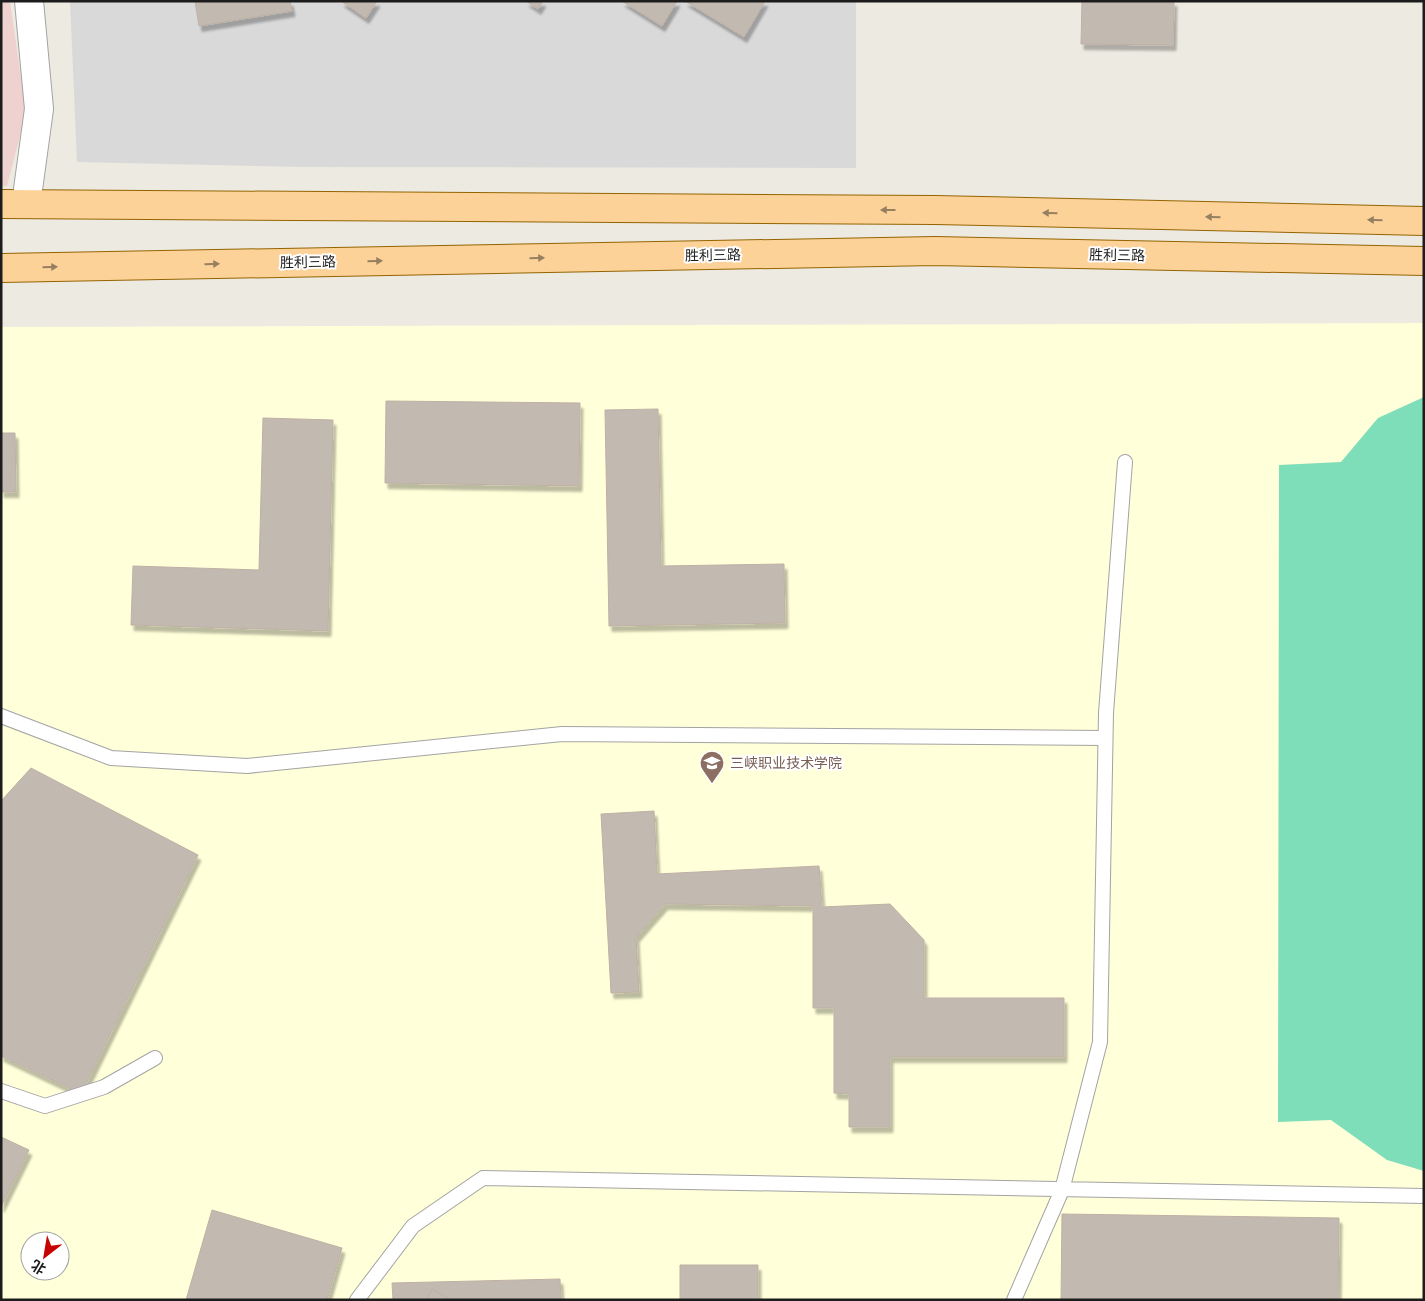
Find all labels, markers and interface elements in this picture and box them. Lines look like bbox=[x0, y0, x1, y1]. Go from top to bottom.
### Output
one-way arrow bbox=[879, 206, 895, 214]
one-way arrow bbox=[1042, 209, 1058, 217]
one-way arrow bbox=[1204, 212, 1220, 220]
one-way arrow bbox=[1367, 216, 1383, 224]
street label: 胜利三路 bbox=[685, 246, 741, 264]
street label: 胜利三路 bbox=[1089, 246, 1145, 264]
street label: 胜利三路 bbox=[280, 253, 336, 271]
one-way arrow bbox=[530, 254, 546, 262]
one-way arrow bbox=[367, 257, 383, 265]
one-way arrow bbox=[205, 260, 221, 268]
one-way arrow bbox=[42, 263, 58, 271]
school or university icon: 三峡职业技术学院 bbox=[699, 750, 725, 784]
place label: 三峡职业技术学院 bbox=[730, 754, 842, 772]
north arrow bbox=[20, 1231, 70, 1281]
text: 北 bbox=[28, 1256, 49, 1278]

